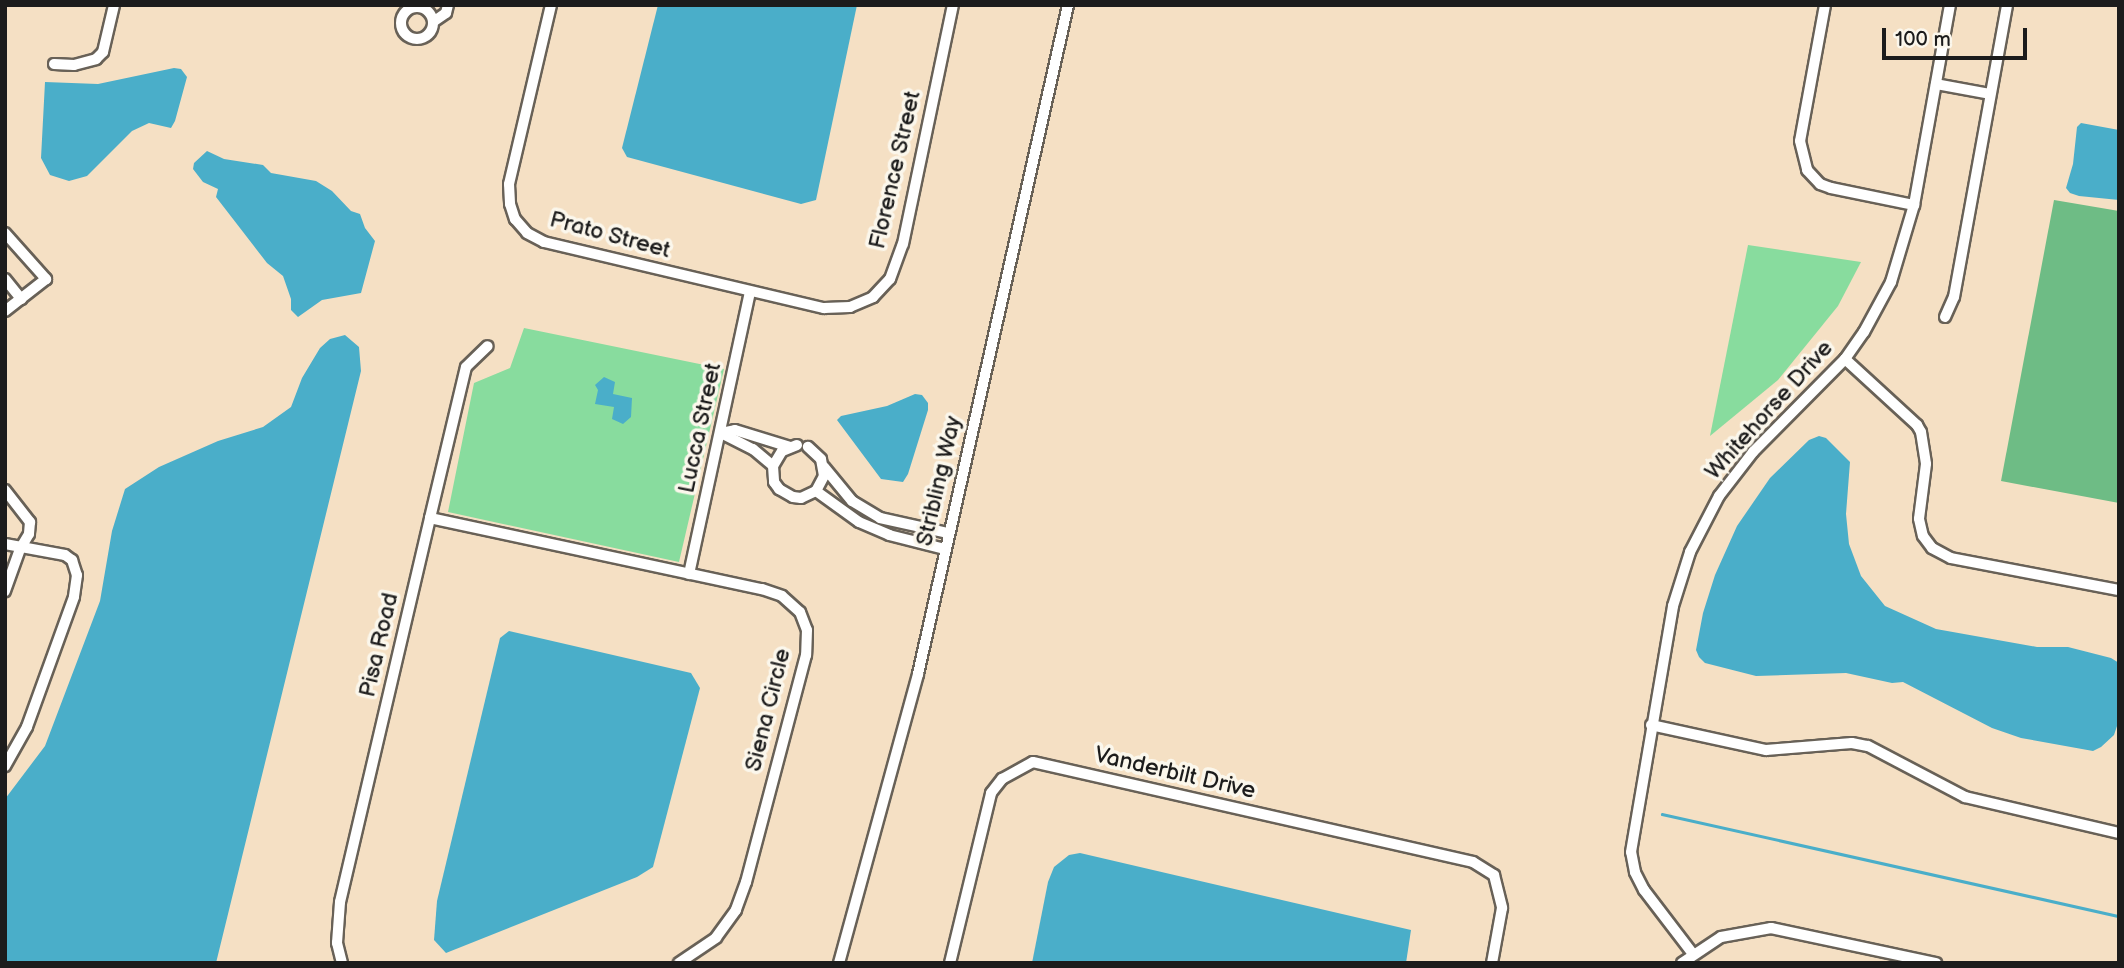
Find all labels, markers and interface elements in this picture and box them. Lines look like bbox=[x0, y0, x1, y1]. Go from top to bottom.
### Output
scale bar bbox=[1886, 14, 2031, 58]
text: 100 m bbox=[1895, 27, 1951, 52]
street label: Florence Street bbox=[863, 88, 927, 252]
street label: Prato Street bbox=[546, 206, 674, 264]
street label: Whitehorse Drive bbox=[1699, 335, 1839, 485]
street label: Lucca Street bbox=[673, 360, 727, 496]
street label: Stribling Way bbox=[911, 413, 967, 549]
street label: Pisa Road bbox=[354, 590, 404, 700]
street label: Siena Circle bbox=[739, 646, 797, 774]
street label: Vanderbilt Drive bbox=[1092, 741, 1258, 805]

